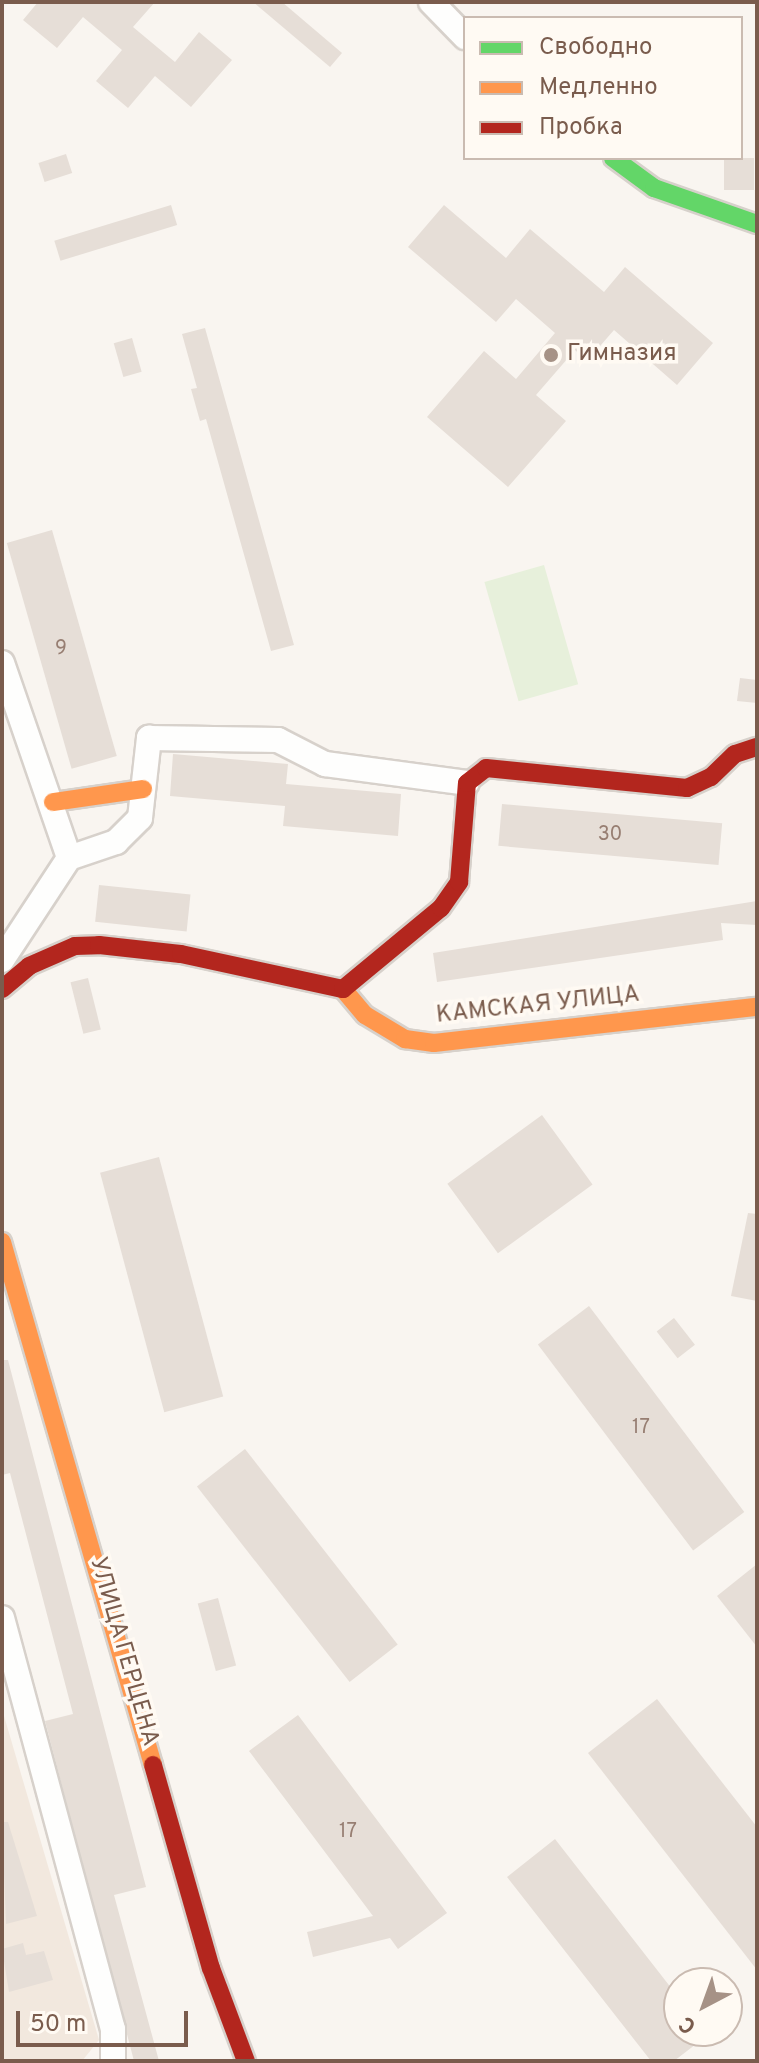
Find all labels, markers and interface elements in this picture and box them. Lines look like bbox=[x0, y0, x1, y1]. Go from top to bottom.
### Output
legend bbox=[463, 16, 743, 160]
text: Свободно bbox=[539, 33, 652, 63]
text: Медленно bbox=[539, 73, 658, 103]
text: Пробка bbox=[539, 113, 623, 143]
place label: Гимназия bbox=[567, 341, 676, 369]
marker: Гимназия bbox=[542, 346, 560, 364]
house number: 9 bbox=[55, 637, 67, 661]
house number: 30 bbox=[598, 823, 622, 847]
street label: КАМСКАЯ УЛИЦА bbox=[435, 981, 641, 1031]
house number: 17 bbox=[632, 1416, 650, 1440]
street label: УЛИЦА ГЕРЦЕНА bbox=[82, 1554, 164, 1750]
house number: 17 bbox=[339, 1820, 357, 1844]
north arrow bbox=[663, 1967, 743, 2047]
scale bar bbox=[20, 1995, 192, 2045]
text: С bbox=[674, 2009, 702, 2039]
text: 50 m bbox=[30, 2010, 86, 2040]

